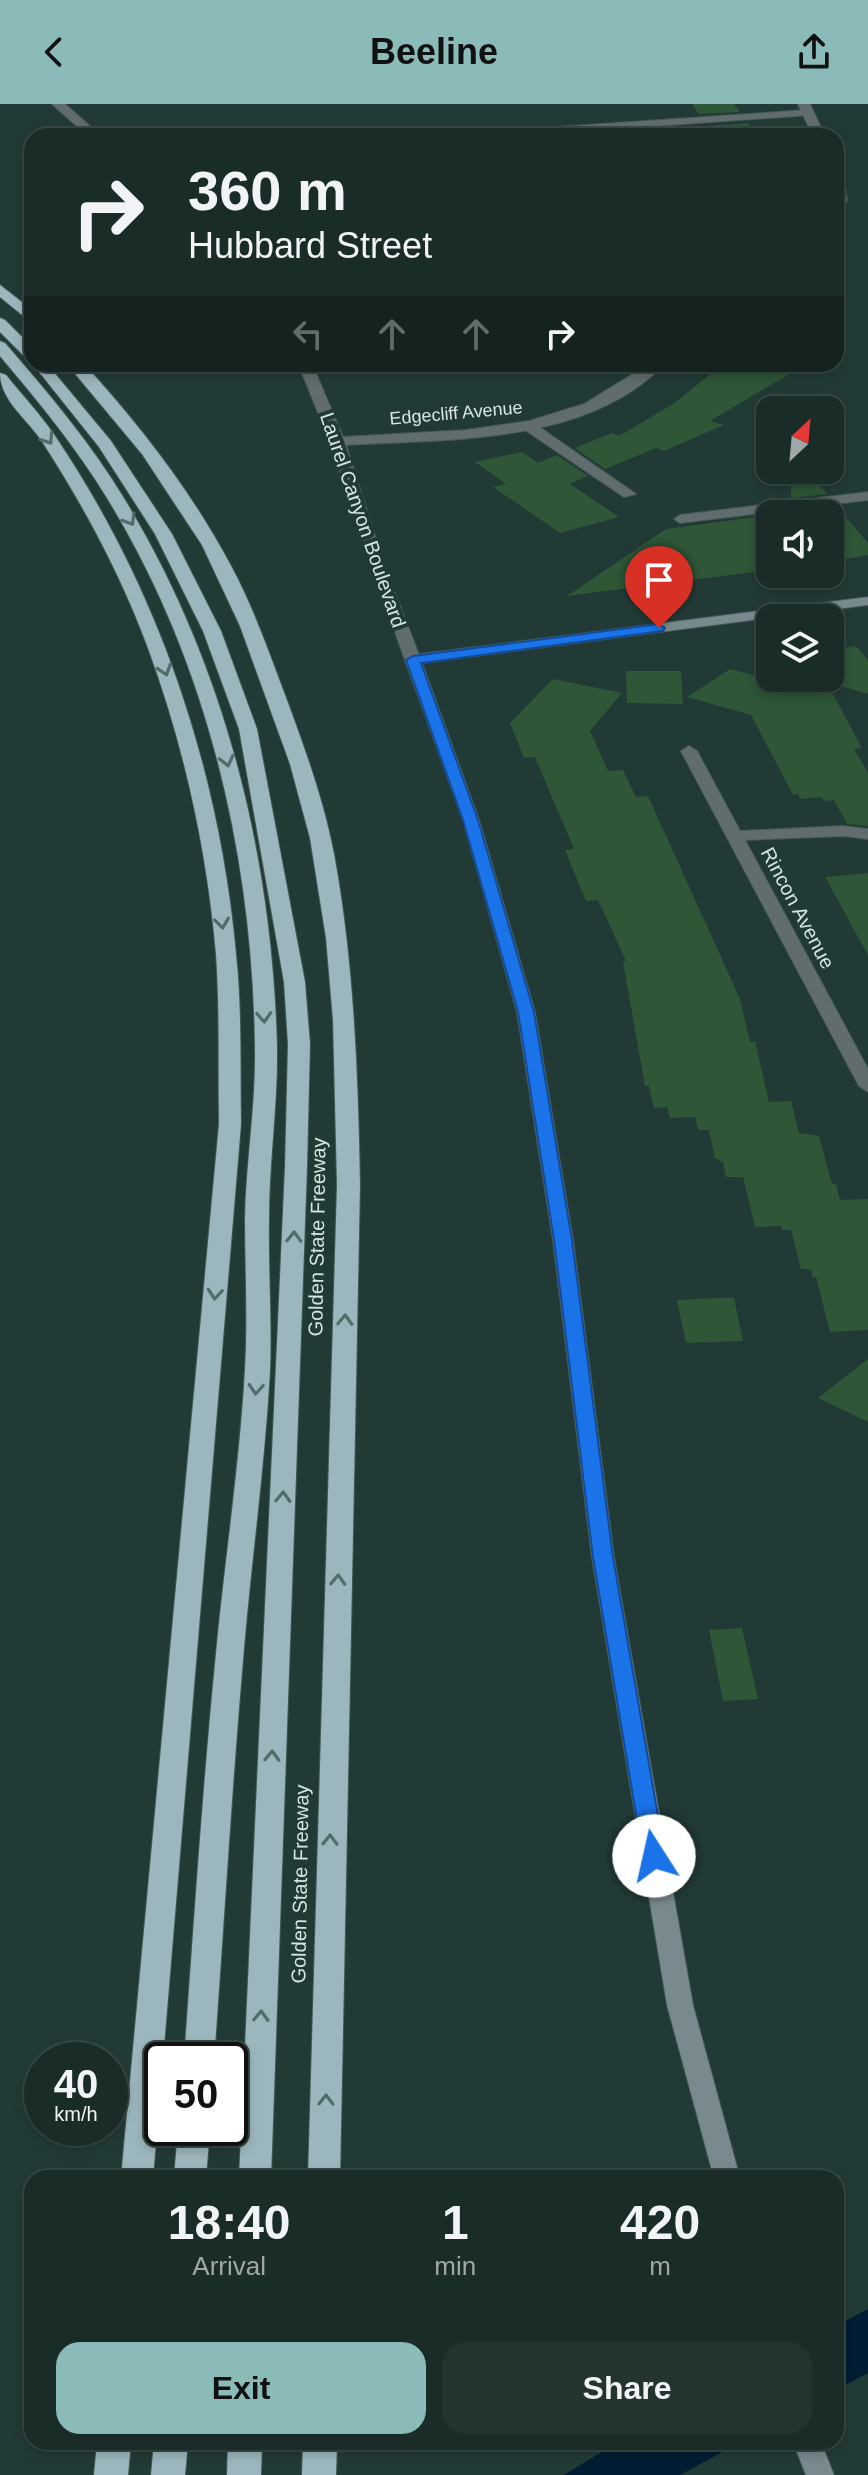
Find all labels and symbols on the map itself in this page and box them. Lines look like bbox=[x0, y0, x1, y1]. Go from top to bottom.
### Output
north arrow bbox=[756, 396, 844, 484]
street label: Edgecliff Avenue bbox=[389, 397, 523, 429]
street label: Laurel Canyon Boulevard bbox=[316, 410, 410, 630]
one-way arrow bbox=[38, 430, 53, 445]
one-way arrow bbox=[120, 511, 136, 526]
pin bbox=[625, 546, 693, 628]
one-way arrow bbox=[156, 663, 172, 676]
one-way arrow bbox=[218, 753, 235, 767]
street label: Rincon Avenue bbox=[757, 844, 839, 972]
one-way arrow bbox=[213, 917, 230, 930]
one-way arrow bbox=[255, 1011, 272, 1024]
street label: Golden State Freeway bbox=[304, 1137, 330, 1337]
one-way arrow bbox=[285, 1230, 302, 1243]
one-way arrow bbox=[207, 1288, 224, 1301]
one-way arrow bbox=[337, 1313, 354, 1326]
one-way arrow bbox=[248, 1383, 265, 1396]
one-way arrow bbox=[274, 1490, 291, 1503]
one-way arrow bbox=[329, 1573, 346, 1586]
one-way arrow bbox=[264, 1749, 281, 1762]
street label: Golden State Freeway bbox=[287, 1784, 313, 1984]
position arrow bbox=[612, 1814, 696, 1898]
one-way arrow bbox=[321, 1833, 339, 1846]
one-way arrow bbox=[253, 2009, 270, 2022]
speed limit sign: 50 bbox=[144, 2042, 248, 2146]
one-way arrow bbox=[317, 2093, 334, 2106]

